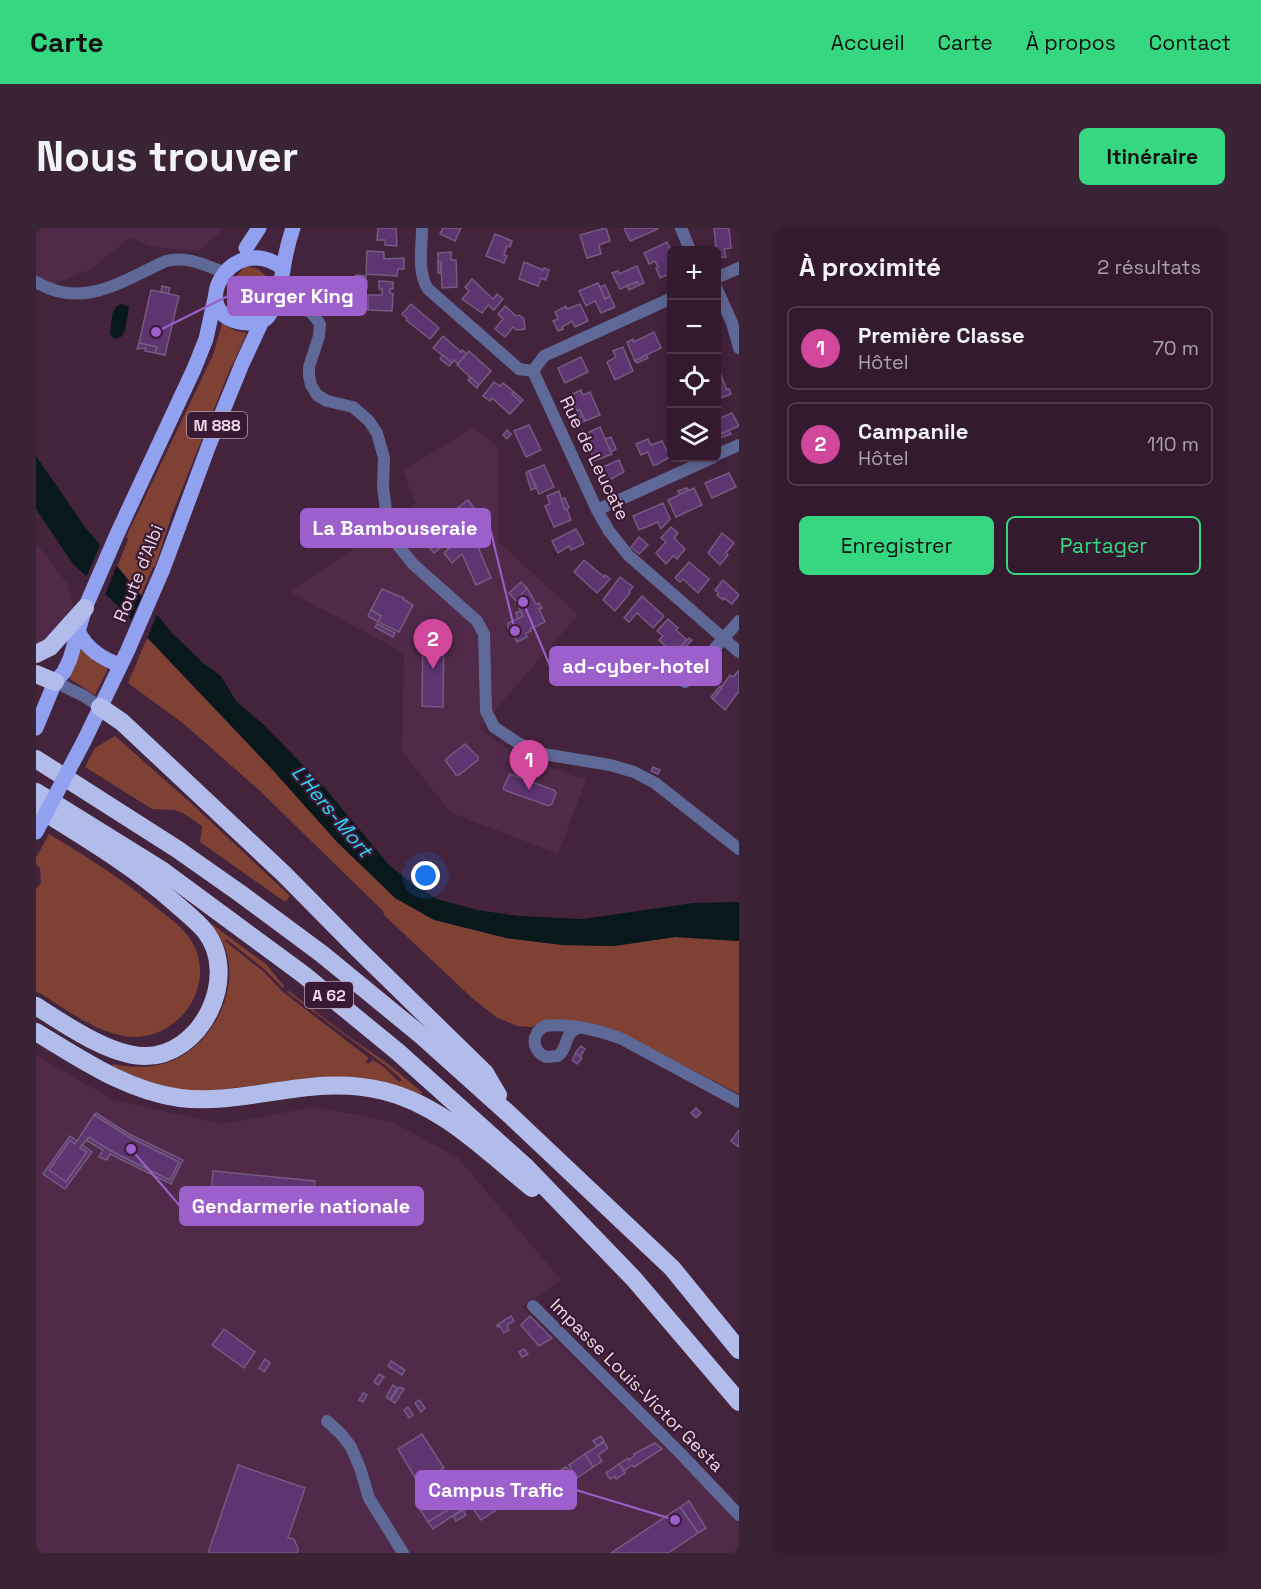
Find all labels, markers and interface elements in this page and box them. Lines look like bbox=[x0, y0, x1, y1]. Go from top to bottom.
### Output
text: Carte bbox=[30, 24, 104, 60]
text: Accueil bbox=[831, 29, 905, 56]
text: Carte bbox=[938, 29, 993, 56]
text: À propos bbox=[1026, 29, 1116, 56]
text: Contact bbox=[1149, 29, 1231, 56]
button: Itinéraire bbox=[1079, 128, 1225, 185]
text: Nous trouver bbox=[36, 130, 298, 183]
map controls bbox=[667, 246, 721, 462]
button: + bbox=[667, 246, 721, 300]
text: À proximité bbox=[799, 250, 941, 284]
text: 2 résultats bbox=[1097, 254, 1201, 280]
callout: Burger King bbox=[228, 277, 366, 315]
text: Burger King bbox=[240, 283, 354, 309]
button: − bbox=[667, 300, 721, 354]
text: Première Classe bbox=[858, 321, 1025, 349]
text: 1 bbox=[816, 335, 825, 361]
text: 70 m bbox=[1153, 335, 1199, 361]
text: Hôtel bbox=[858, 349, 909, 375]
button: locate bbox=[667, 354, 721, 408]
street label: Rue de Leucate bbox=[555, 392, 635, 524]
button: layers bbox=[667, 408, 721, 462]
road number: M 888 bbox=[187, 412, 247, 438]
text: Campanile bbox=[858, 417, 968, 445]
text: 2 bbox=[815, 431, 826, 457]
text: 110 m bbox=[1147, 431, 1199, 457]
text: Hôtel bbox=[858, 445, 909, 471]
callout: La Bambouseraie bbox=[301, 509, 490, 547]
text: La Bambouseraie bbox=[313, 515, 477, 541]
button: Enregistrer bbox=[799, 516, 994, 575]
button: Partager bbox=[1006, 516, 1201, 575]
street label: Route d'Albi bbox=[108, 521, 168, 625]
pin: 2 bbox=[414, 620, 452, 669]
callout: ad-cyber-hotel bbox=[550, 647, 721, 685]
text: ad-cyber-hotel bbox=[562, 653, 710, 679]
pin: 1 bbox=[510, 740, 548, 790]
water label: L'Hers-Mort bbox=[286, 760, 379, 864]
your location bbox=[411, 861, 440, 890]
road number: A 62 bbox=[305, 982, 353, 1008]
callout: Gendarmerie nationale bbox=[180, 1187, 423, 1225]
text: Gendarmerie nationale bbox=[192, 1193, 410, 1219]
street label: Impasse Louis-Victor Gesta bbox=[545, 1293, 729, 1477]
callout: Campus Trafic bbox=[416, 1471, 576, 1509]
text: Campus Trafic bbox=[428, 1477, 564, 1503]

